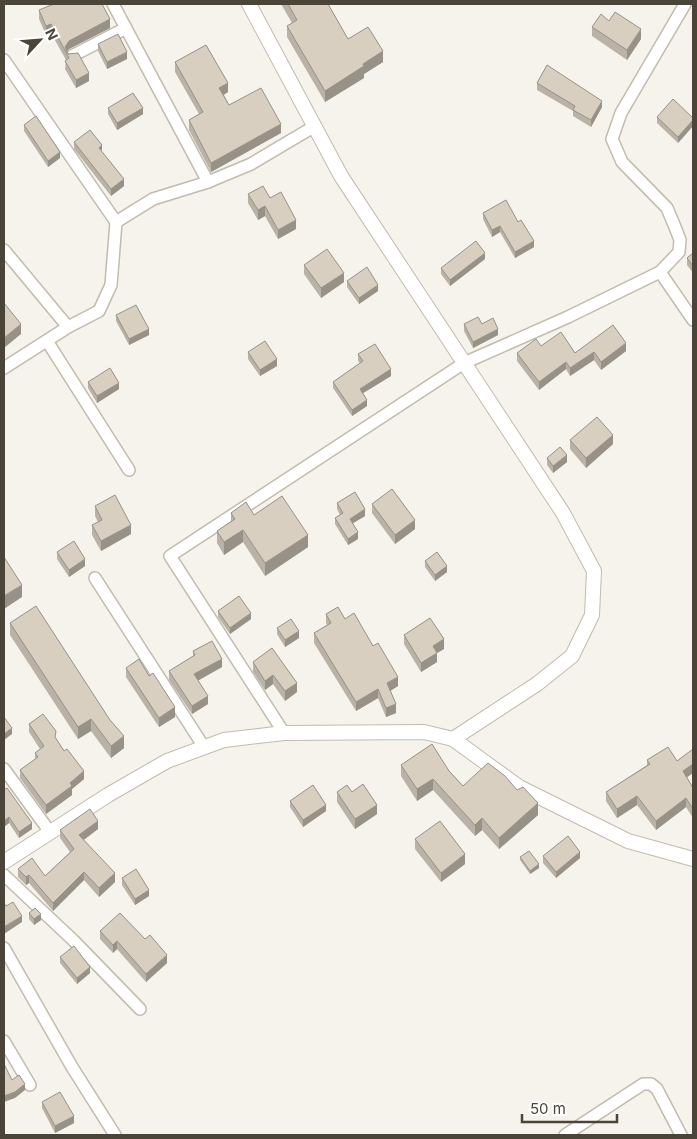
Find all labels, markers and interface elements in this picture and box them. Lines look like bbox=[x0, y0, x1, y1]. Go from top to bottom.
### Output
north arrow bbox=[15, 15, 65, 65]
text: N bbox=[42, 26, 62, 43]
scale bar bbox=[522, 1092, 617, 1124]
text: 50 m bbox=[530, 1099, 566, 1118]

